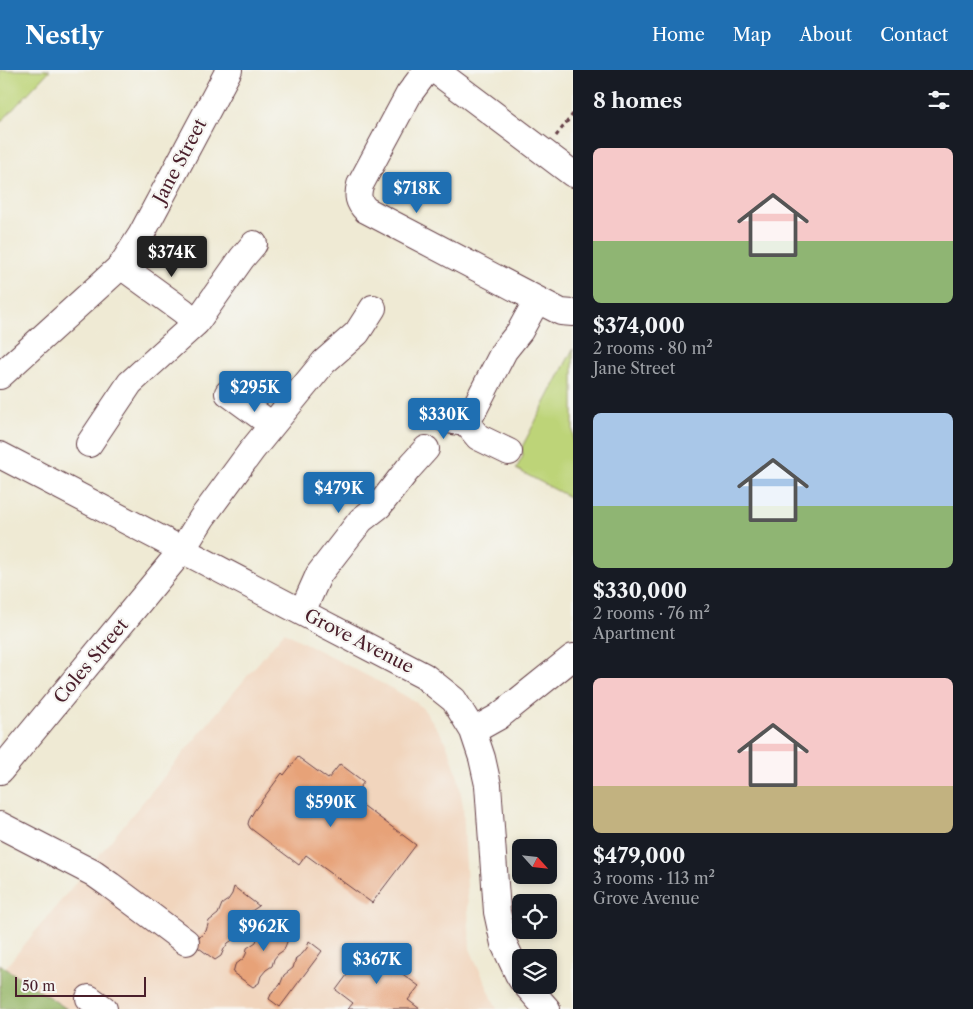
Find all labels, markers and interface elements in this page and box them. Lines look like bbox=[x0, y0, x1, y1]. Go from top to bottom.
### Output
text: Nestly bbox=[25, 21, 103, 50]
text: Home bbox=[652, 24, 705, 46]
text: Map bbox=[733, 24, 771, 46]
text: About bbox=[799, 24, 852, 46]
text: Contact bbox=[880, 24, 948, 46]
icon: filters bbox=[925, 86, 953, 114]
text: 8 homes bbox=[593, 88, 682, 113]
street label: Jane Street bbox=[147, 114, 212, 210]
pin: $718K bbox=[382, 172, 452, 214]
text: $718K bbox=[393, 178, 441, 198]
icon: home bbox=[728, 180, 818, 270]
pin: $374K bbox=[137, 236, 207, 278]
text: $374K bbox=[148, 242, 196, 262]
text: $374,000 bbox=[593, 313, 685, 338]
text: 2 rooms · 80 m² bbox=[593, 338, 713, 358]
text: Jane Street bbox=[593, 358, 675, 378]
pin: $295K bbox=[220, 370, 290, 413]
text: $295K bbox=[230, 377, 280, 397]
pin: $330K bbox=[409, 398, 479, 440]
text: $330K bbox=[419, 404, 469, 424]
icon: home bbox=[728, 445, 818, 535]
pin: $479K bbox=[304, 472, 374, 514]
text: $479K bbox=[314, 478, 364, 498]
text: $330,000 bbox=[593, 578, 687, 603]
text: 2 rooms · 76 m² bbox=[593, 603, 710, 623]
street label: Grove Avenue bbox=[301, 604, 417, 678]
street label: Coles Street bbox=[49, 614, 133, 708]
text: Apartment bbox=[593, 623, 675, 643]
icon: home bbox=[728, 710, 818, 800]
pin: $590K bbox=[296, 786, 366, 828]
text: $590K bbox=[306, 792, 356, 812]
north arrow bbox=[512, 839, 558, 884]
map controls bbox=[512, 839, 557, 994]
text: $479,000 bbox=[593, 843, 685, 868]
text: 3 rooms · 113 m² bbox=[593, 868, 715, 888]
text: Grove Avenue bbox=[593, 888, 699, 908]
button: locate bbox=[512, 894, 557, 939]
pin: $962K bbox=[229, 910, 299, 952]
text: $962K bbox=[239, 916, 289, 936]
pin: $367K bbox=[342, 942, 412, 985]
text: $367K bbox=[353, 949, 401, 969]
button: layers bbox=[512, 949, 557, 994]
scale bar bbox=[15, 974, 146, 997]
text: 50 m bbox=[22, 977, 55, 995]

